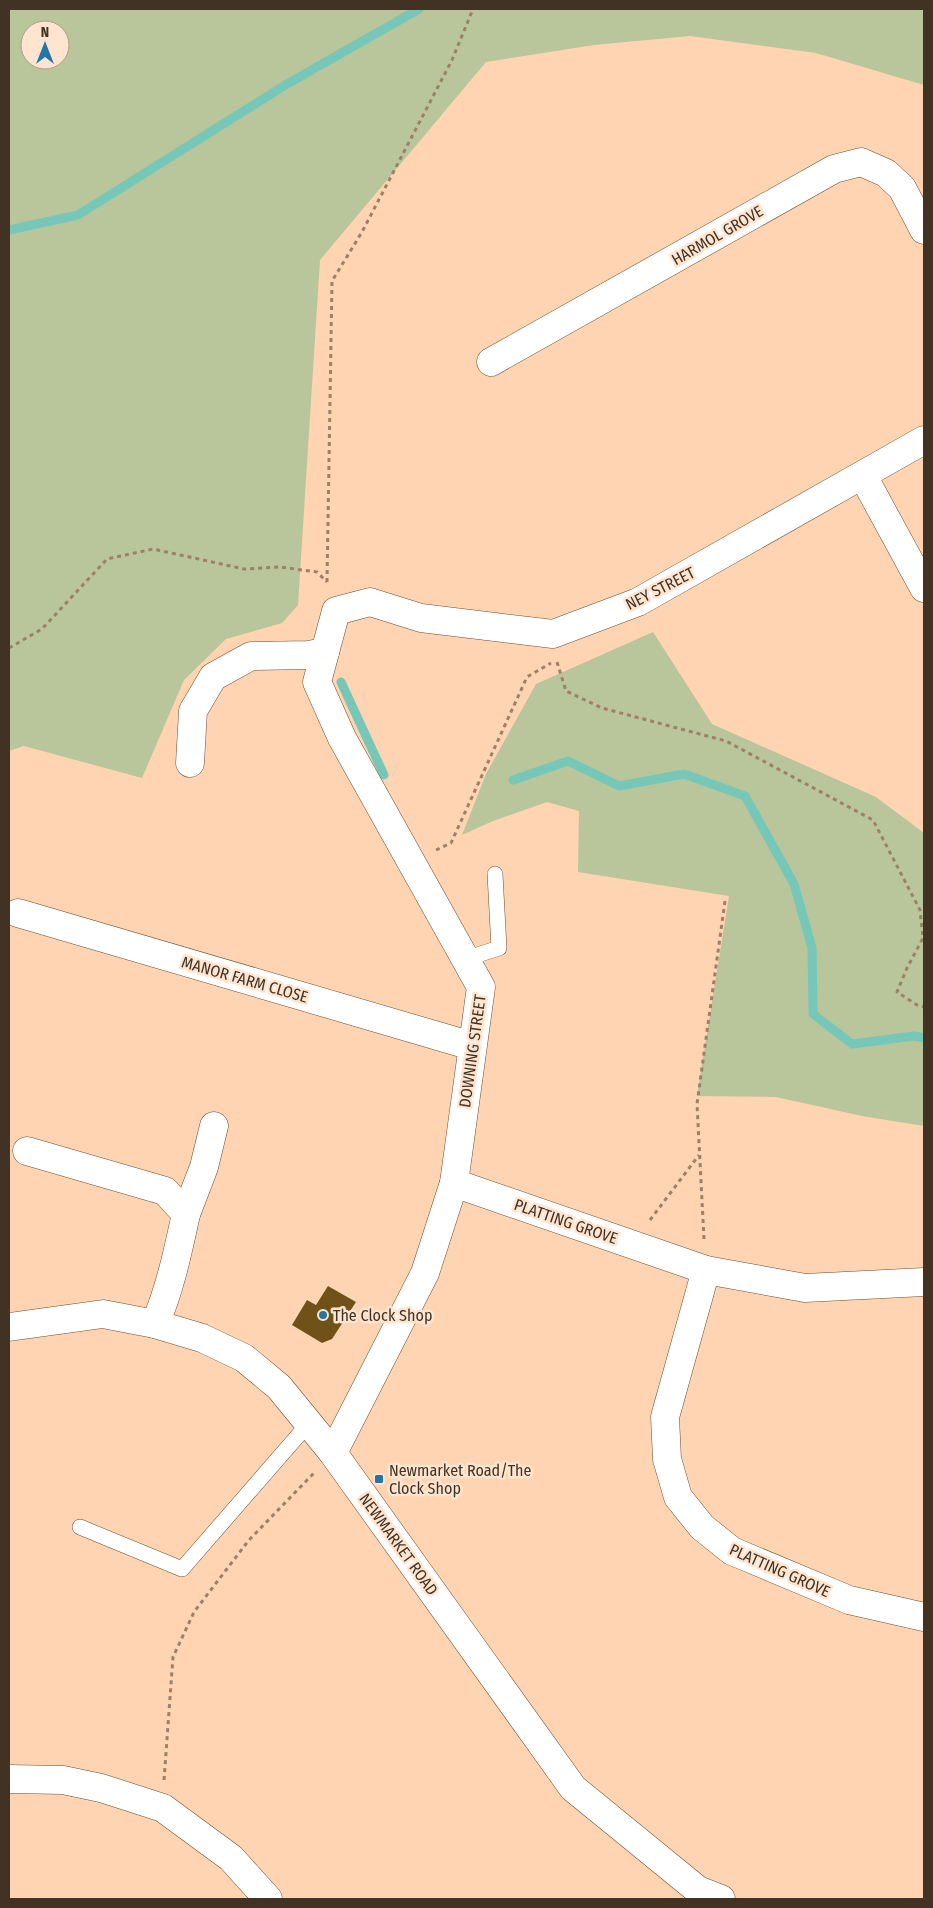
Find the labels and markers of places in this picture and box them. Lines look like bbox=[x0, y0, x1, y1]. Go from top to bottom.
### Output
place label: The Clock Shop bbox=[333, 1306, 432, 1325]
marker: The Clock Shop bbox=[317, 1309, 329, 1321]
place label: Newmarket Road/The Clock Shop bbox=[389, 1461, 532, 1498]
marker: Newmarket Road/The Clock Shop bbox=[373, 1473, 385, 1485]

